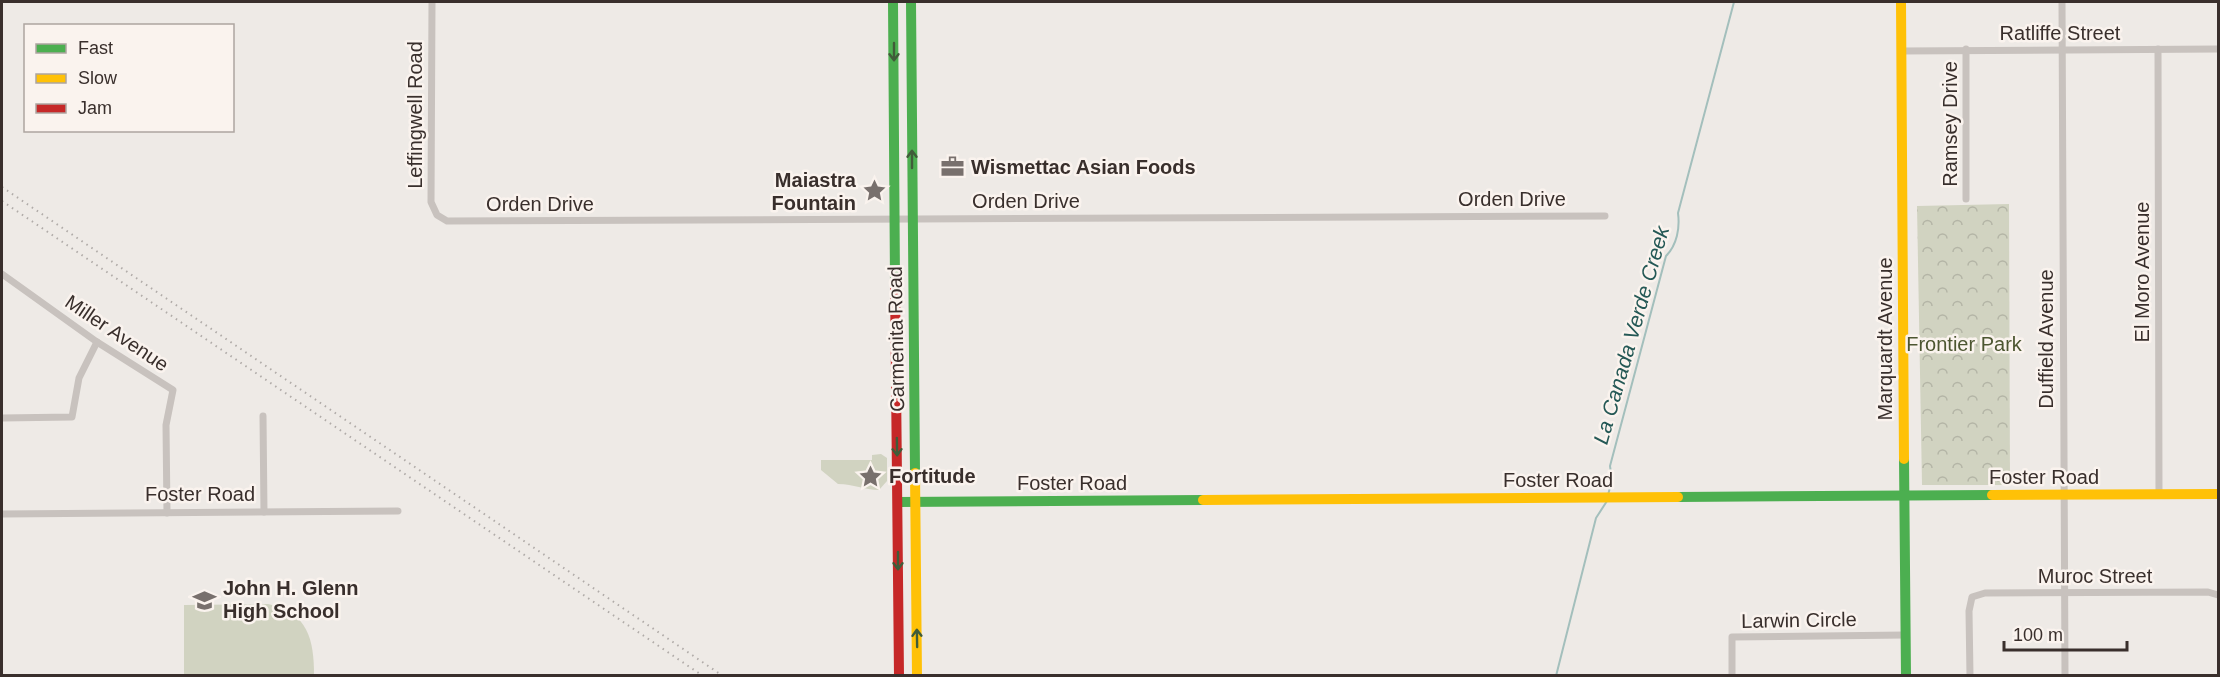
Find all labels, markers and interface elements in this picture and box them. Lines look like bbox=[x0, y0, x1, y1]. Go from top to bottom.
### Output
street label: Ratliffe Street bbox=[2000, 22, 2121, 44]
legend bbox=[24, 24, 234, 132]
text: Fast bbox=[78, 38, 113, 58]
street label: Leffingwell Road bbox=[404, 41, 426, 189]
one-way arrow bbox=[888, 41, 900, 61]
street label: Ramsey Drive bbox=[1939, 61, 1961, 187]
text: Slow bbox=[78, 68, 118, 88]
text: Jam bbox=[78, 98, 112, 118]
one-way arrow bbox=[906, 150, 918, 170]
office icon: Wismettac Asian Foods bbox=[940, 154, 966, 180]
place label: Wismettac Asian Foods bbox=[971, 156, 1196, 178]
place label: Maiastra Fountain bbox=[772, 169, 857, 214]
place icon: Maiastra Fountain bbox=[861, 178, 887, 204]
street label: Orden Drive bbox=[1458, 188, 1566, 210]
street label: Orden Drive bbox=[972, 190, 1080, 212]
street label: Orden Drive bbox=[486, 193, 594, 215]
street label: El Moro Avenue bbox=[2131, 202, 2153, 342]
water label: La Canada Verde Creek bbox=[1589, 222, 1674, 447]
street label: Marquardt Avenue bbox=[1874, 257, 1896, 421]
street label: Carmenita Road bbox=[884, 266, 908, 412]
street label: Duffield Avenue bbox=[2035, 269, 2057, 409]
street label: Miller Avenue bbox=[61, 290, 173, 376]
park label: Frontier Park bbox=[1906, 333, 2023, 355]
one-way arrow bbox=[892, 436, 903, 456]
place icon: Fortitude bbox=[858, 463, 884, 489]
place label: Fortitude bbox=[889, 465, 976, 487]
street label: Foster Road bbox=[1989, 466, 2099, 488]
street label: Foster Road bbox=[1503, 469, 1613, 491]
street label: Foster Road bbox=[1017, 472, 1127, 494]
street label: Foster Road bbox=[145, 483, 255, 505]
one-way arrow bbox=[893, 550, 904, 570]
street label: Muroc Street bbox=[2038, 565, 2153, 587]
place label: John H. Glenn High School bbox=[223, 577, 359, 622]
school or university icon: John H. Glenn High School bbox=[192, 587, 218, 613]
street label: Larwin Circle bbox=[1741, 608, 1857, 632]
scale bar bbox=[2004, 614, 2127, 652]
text: 100 m bbox=[2013, 625, 2063, 645]
one-way arrow bbox=[911, 629, 923, 649]

